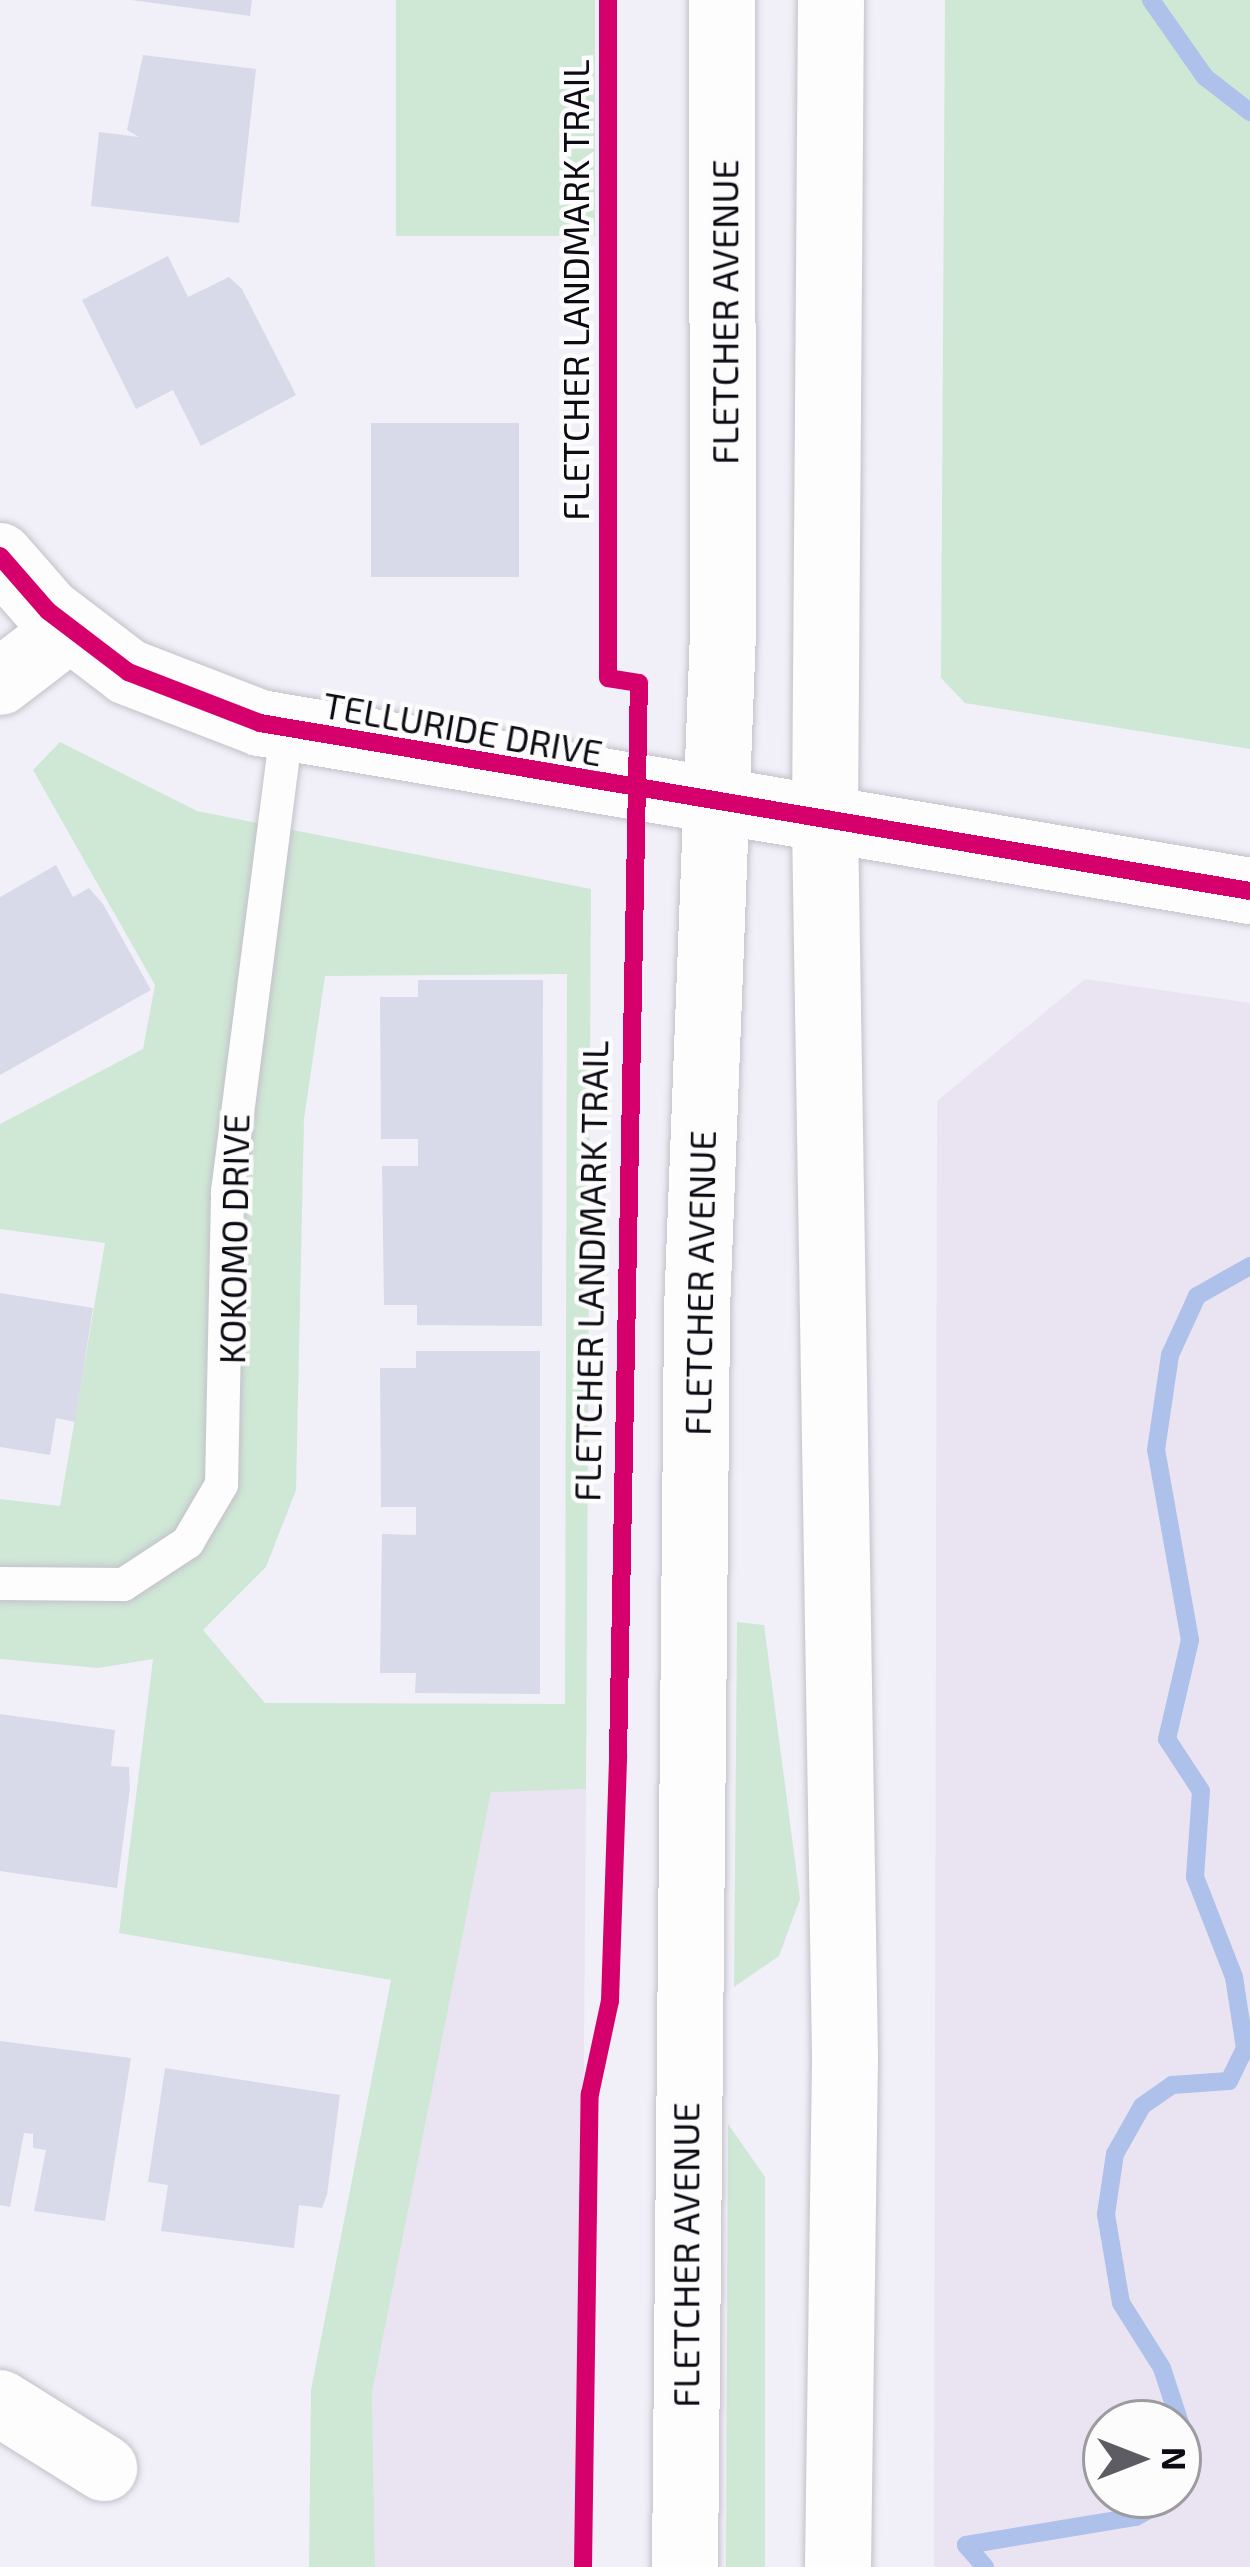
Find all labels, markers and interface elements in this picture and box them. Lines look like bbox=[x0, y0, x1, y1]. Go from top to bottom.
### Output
street label: FLETCHER LANDMARK TRAIL bbox=[553, 59, 597, 521]
street label: FLETCHER AVENUE bbox=[702, 159, 746, 465]
street label: TELLURIDE DRIVE bbox=[320, 682, 606, 774]
street label: FLETCHER LANDMARK TRAIL bbox=[564, 1039, 616, 1503]
street label: KOKOMO DRIVE bbox=[209, 1113, 257, 1365]
street label: FLETCHER AVENUE bbox=[675, 1130, 723, 1436]
street label: FLETCHER AVENUE bbox=[663, 2102, 707, 2408]
north arrow bbox=[1082, 2399, 1202, 2519]
text: N bbox=[1155, 2447, 1195, 2471]

